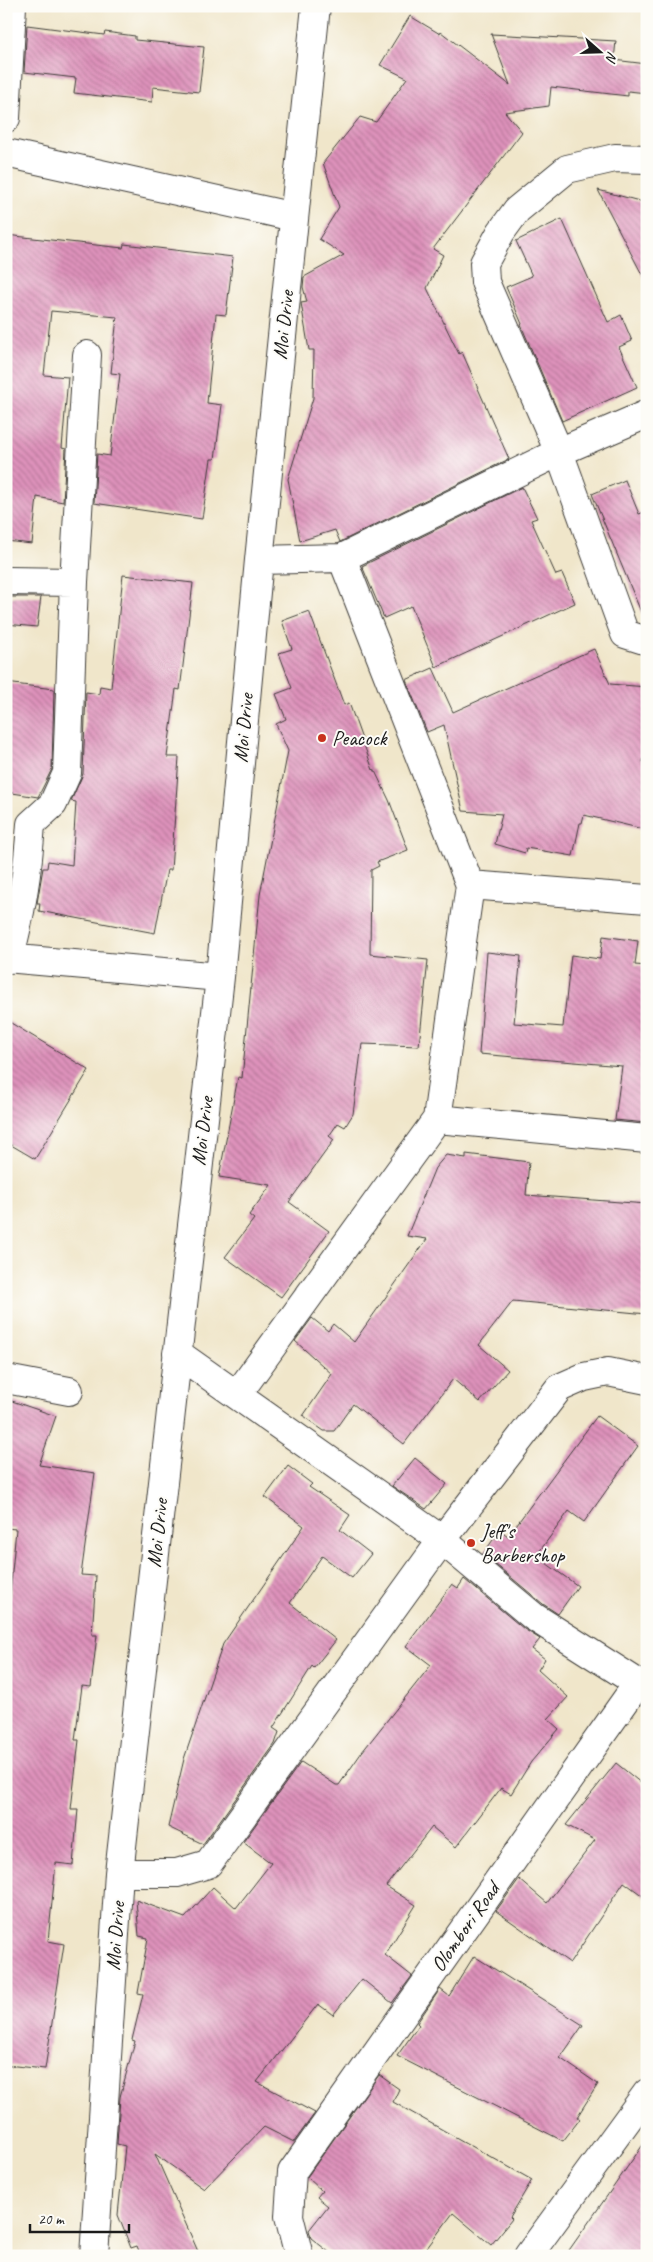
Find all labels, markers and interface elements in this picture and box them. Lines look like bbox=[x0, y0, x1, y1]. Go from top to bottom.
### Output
north arrow bbox=[576, 28, 626, 78]
text: N bbox=[601, 49, 621, 65]
street label: Moi Drive bbox=[266, 287, 300, 361]
street label: Moi Drive bbox=[227, 690, 259, 763]
place label: Peacock bbox=[332, 725, 388, 751]
marker: Peacock bbox=[316, 732, 328, 744]
street label: Moi Drive bbox=[185, 1093, 219, 1167]
street label: Moi Drive bbox=[140, 1495, 174, 1569]
place label: Jeff's Barbershop bbox=[480, 1518, 566, 1568]
marker: Jeff's Barbershop bbox=[465, 1537, 477, 1549]
street label: Olombori Road bbox=[425, 1874, 507, 1977]
street label: Moi Drive bbox=[100, 1899, 131, 1971]
scale bar bbox=[30, 2202, 129, 2234]
text: 20 m bbox=[38, 2210, 65, 2229]

